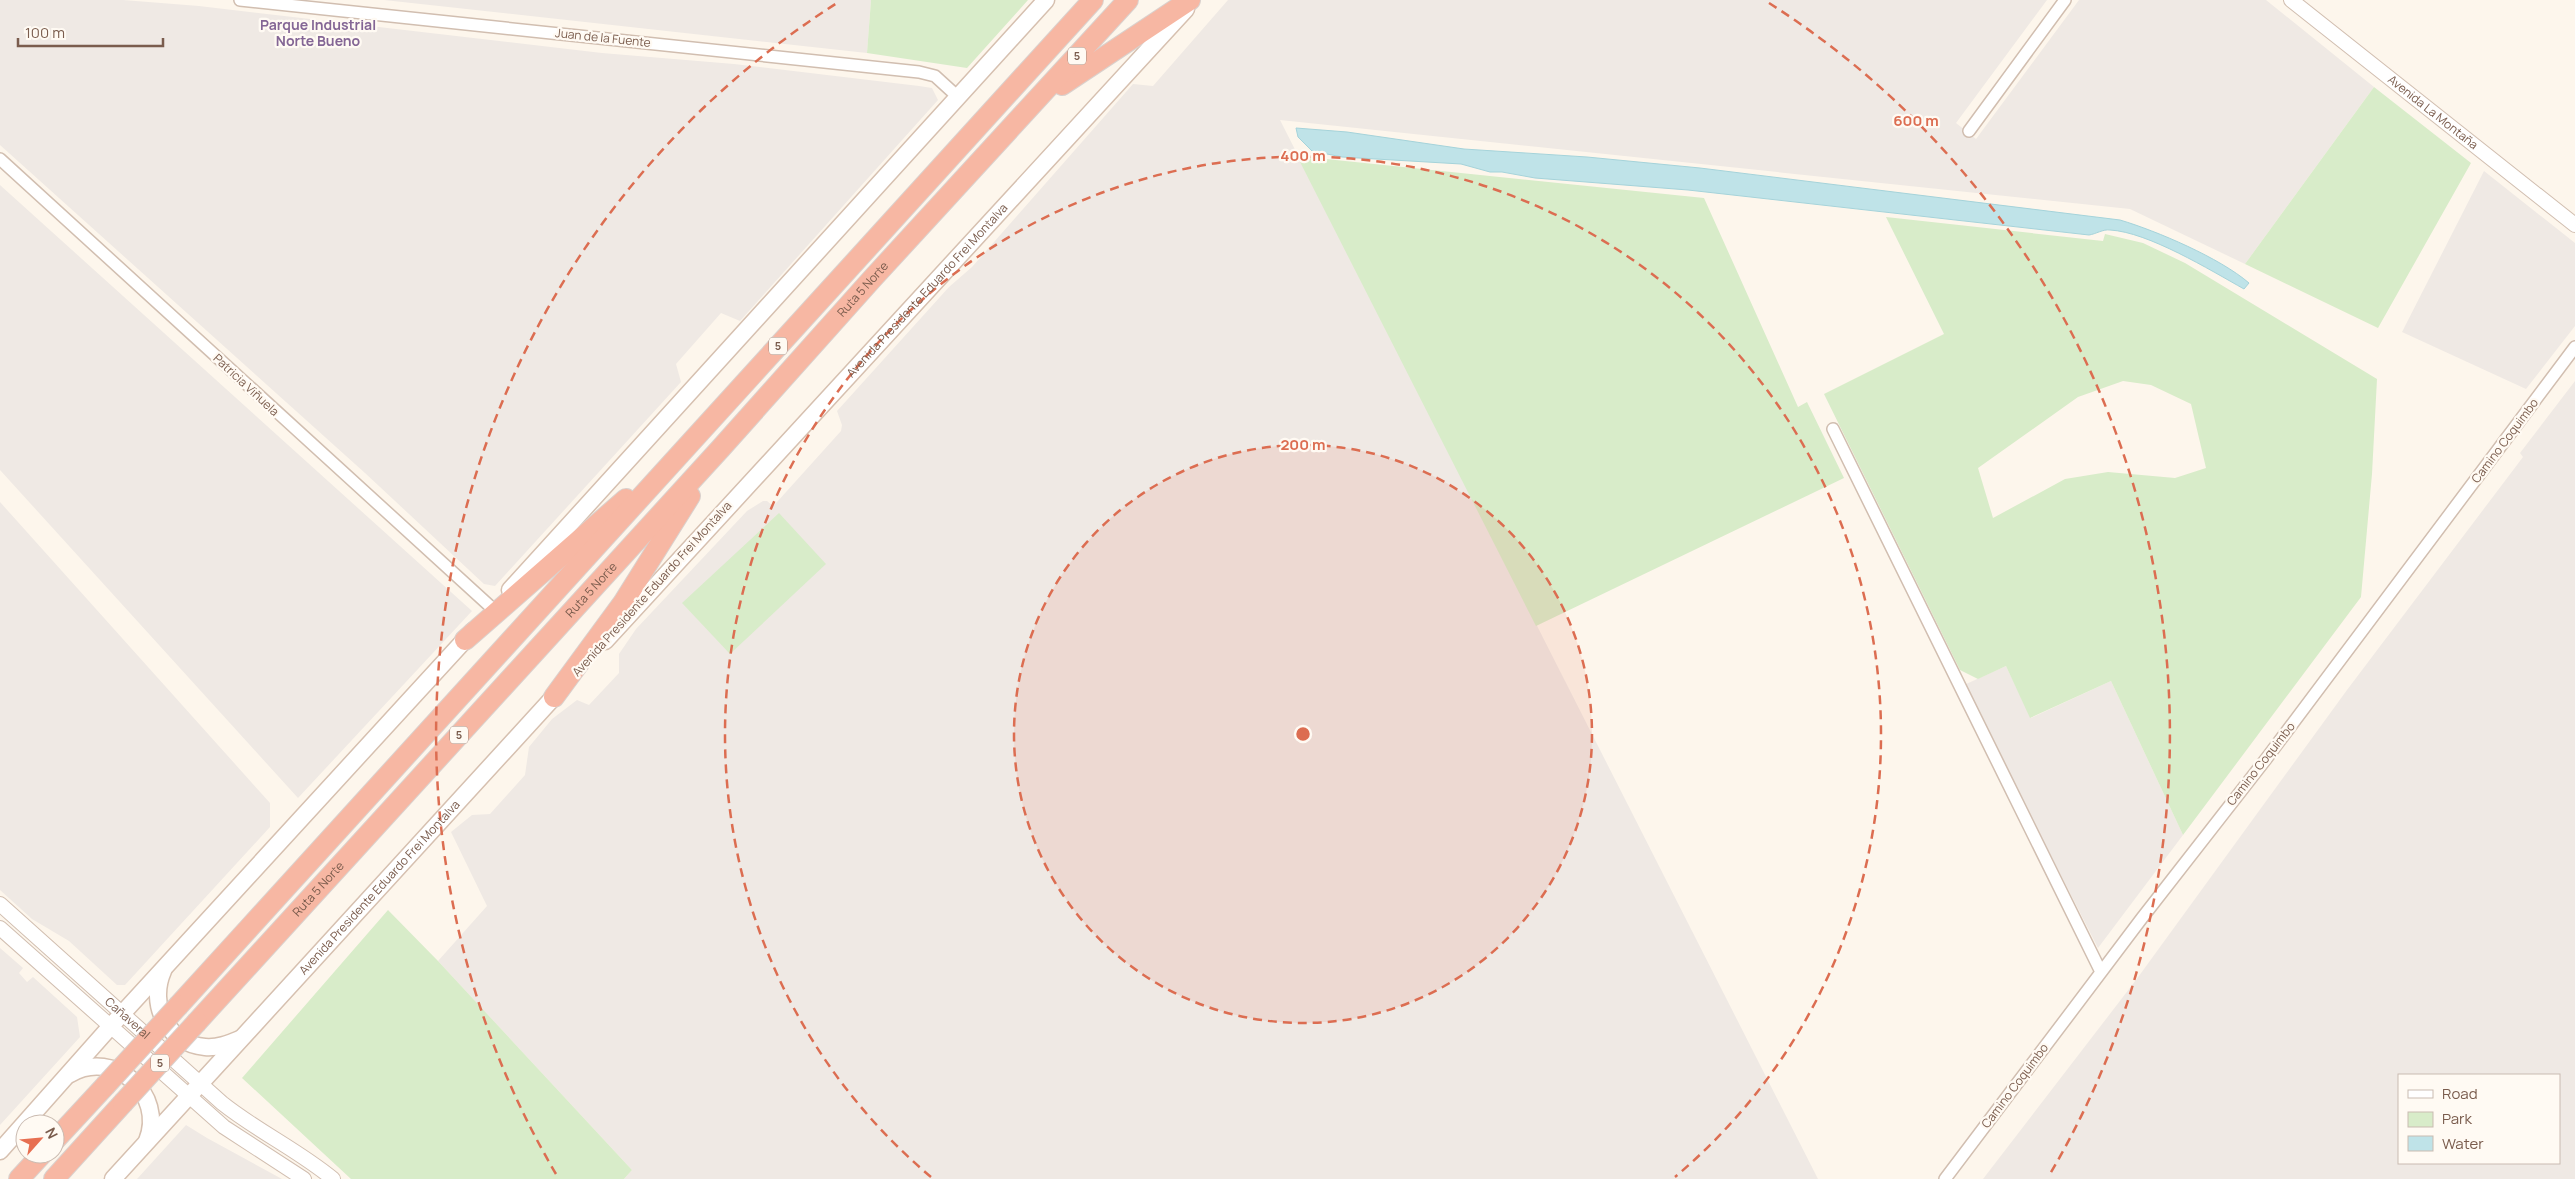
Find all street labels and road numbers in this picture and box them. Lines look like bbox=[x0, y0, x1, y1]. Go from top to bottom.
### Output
street label: Juan de la Fuente bbox=[554, 24, 652, 51]
road number: 5 bbox=[1068, 48, 1086, 64]
street label: Avenida La Montaña bbox=[2384, 71, 2482, 153]
street label: Avenida Presidente Eduardo Frei Montalva bbox=[842, 199, 1011, 381]
street label: Ruta 5 Norte bbox=[833, 258, 892, 320]
road number: 5 bbox=[769, 338, 787, 354]
street label: Patricia Viñuela bbox=[210, 350, 283, 420]
street label: Camino Coquimbo bbox=[2467, 395, 2542, 487]
street label: Avenida Presidente Eduardo Frei Montalva bbox=[568, 497, 735, 680]
street label: Ruta 5 Norte bbox=[561, 558, 621, 621]
street label: Camino Coquimbo bbox=[2223, 718, 2299, 809]
road number: 5 bbox=[450, 726, 468, 744]
street label: Avenida Presidente Eduardo Frei Montalva bbox=[295, 796, 463, 978]
street label: Ruta 5 Norte bbox=[288, 857, 348, 920]
street label: Cañaveral bbox=[101, 993, 154, 1043]
street label: Camino Coquimbo bbox=[1977, 1040, 2052, 1132]
road number: 5 bbox=[151, 1054, 169, 1072]

